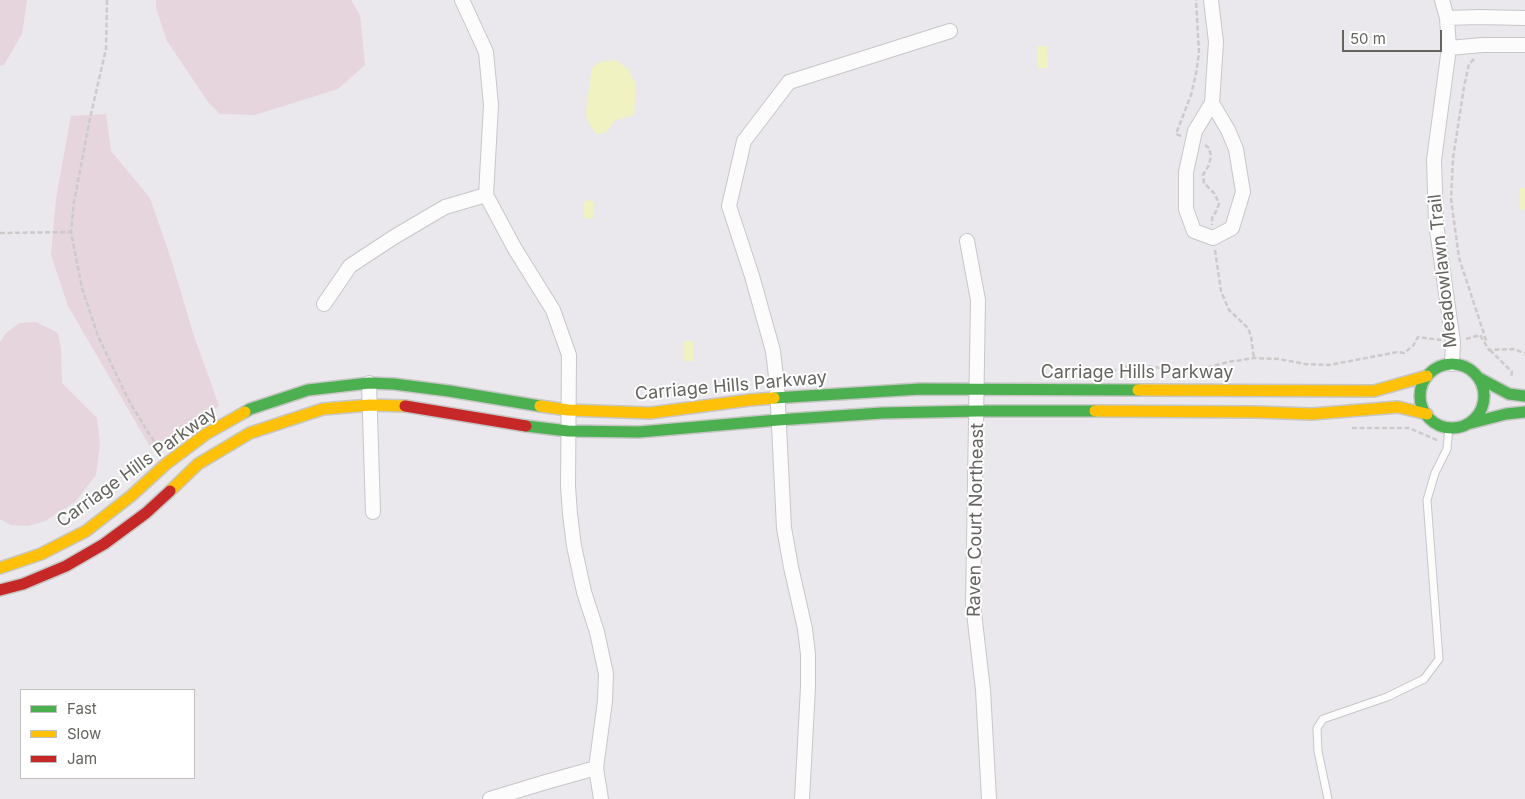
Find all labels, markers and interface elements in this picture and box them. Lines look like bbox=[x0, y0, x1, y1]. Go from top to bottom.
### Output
scale bar bbox=[1345, 20, 1445, 52]
text: 50 m bbox=[1350, 29, 1386, 48]
street label: Meadowlawn Trail bbox=[1424, 193, 1462, 349]
street label: Carriage Hills Parkway bbox=[1041, 362, 1233, 384]
street label: Carriage Hills Parkway bbox=[634, 367, 828, 405]
street label: Carriage Hills Parkway bbox=[53, 402, 221, 532]
street label: Raven Court Northeast bbox=[964, 423, 988, 617]
legend bbox=[20, 689, 195, 779]
text: Fast bbox=[67, 699, 97, 718]
text: Slow bbox=[67, 724, 101, 743]
text: Jam bbox=[67, 749, 97, 768]

